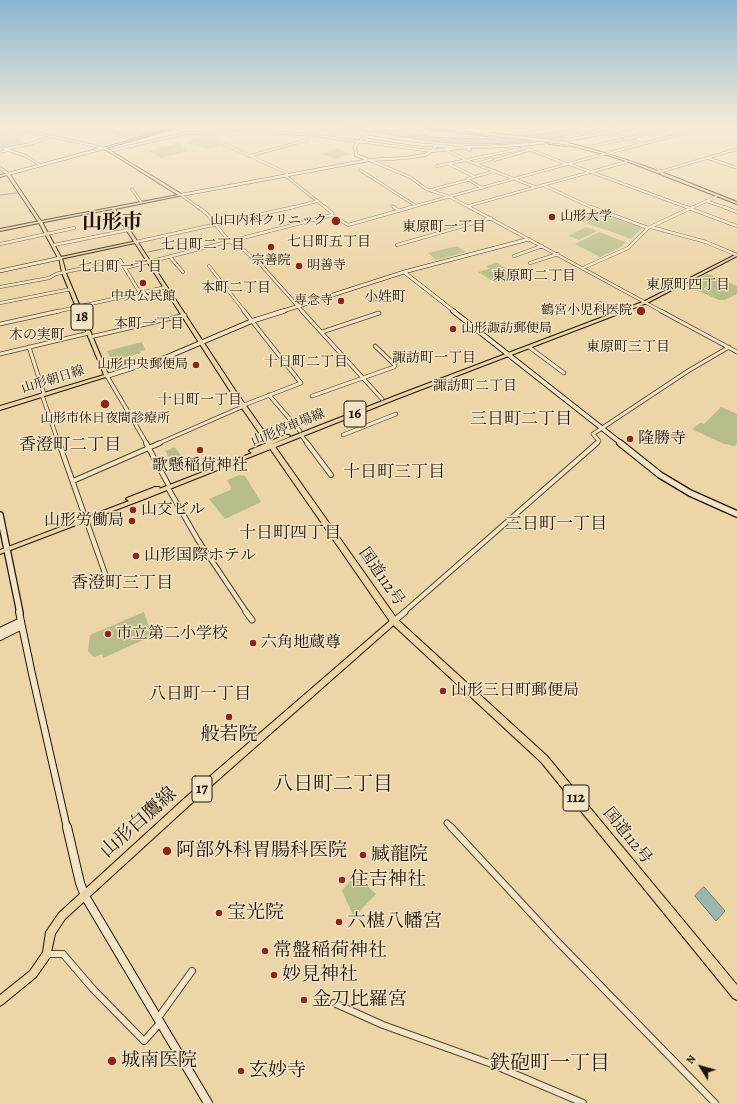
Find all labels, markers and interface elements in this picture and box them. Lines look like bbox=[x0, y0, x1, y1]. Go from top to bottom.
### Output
place label: 山形大学 bbox=[560, 209, 612, 225]
district label: 山形市 bbox=[82, 211, 142, 235]
marker: 山形大学 bbox=[547, 212, 557, 222]
place label: 山口内科クリニック bbox=[210, 213, 327, 229]
marker: 山口内科クリニック bbox=[330, 215, 342, 227]
district label: 東原町一丁目 bbox=[402, 220, 486, 236]
district label: 七日町五丁目 bbox=[287, 235, 371, 251]
district label: 七日町二丁目 bbox=[161, 238, 245, 254]
marker: 宗善院 bbox=[266, 242, 276, 252]
place label: 宗善院 bbox=[252, 253, 290, 269]
place label: 明善寺 bbox=[307, 258, 346, 274]
district label: 七日町一丁目 bbox=[78, 260, 162, 276]
marker: 明善寺 bbox=[294, 261, 304, 271]
district label: 東原町二丁目 bbox=[492, 269, 576, 285]
marker: 中央公民館 bbox=[138, 278, 148, 288]
district label: 東原町四丁目 bbox=[646, 278, 730, 294]
district label: 本町二丁目 bbox=[201, 281, 271, 297]
place label: 中央公民館 bbox=[111, 289, 175, 305]
district label: 小姓町 bbox=[364, 290, 406, 306]
place label: 専念寺 bbox=[294, 293, 333, 309]
marker: 専念寺 bbox=[336, 296, 346, 306]
place label: 鶴宮小児科医院 bbox=[541, 303, 632, 319]
road number: 18 bbox=[71, 304, 93, 330]
marker: 鶴宮小児科医院 bbox=[635, 305, 647, 317]
district label: 本町一丁目 bbox=[114, 317, 184, 333]
place label: 山形諏訪郵便局 bbox=[461, 321, 552, 337]
marker: 山形諏訪郵便局 bbox=[448, 324, 458, 334]
district label: 木の実町 bbox=[9, 328, 65, 344]
district label: 東原町三丁目 bbox=[586, 340, 670, 356]
district label: 諏訪町一丁目 bbox=[392, 351, 476, 367]
district label: 十日町二丁目 bbox=[264, 355, 348, 371]
place label: 山形中央郵便局 bbox=[97, 357, 188, 373]
marker: 山形中央郵便局 bbox=[191, 360, 201, 370]
street label: 山形朝日線 bbox=[20, 363, 86, 397]
district label: 諏訪町二丁目 bbox=[433, 379, 517, 395]
district label: 十日町一丁目 bbox=[158, 393, 242, 409]
marker: 山形市休日夜間診療所 bbox=[99, 398, 111, 410]
road number: 16 bbox=[344, 401, 366, 427]
street label: 山形停車場線 bbox=[249, 406, 327, 450]
district label: 三日町二丁目 bbox=[470, 410, 572, 430]
place label: 山形市休日夜間診療所 bbox=[40, 411, 170, 427]
place label: 隆勝寺 bbox=[638, 429, 686, 449]
marker: 隆勝寺 bbox=[625, 434, 635, 444]
district label: 香澄町二丁目 bbox=[19, 436, 121, 456]
marker: 歌懸稲荷神社 bbox=[195, 445, 205, 455]
place label: 歌懸稲荷神社 bbox=[152, 456, 248, 476]
district label: 十日町三丁目 bbox=[343, 463, 445, 483]
place label: 山交ビル bbox=[141, 500, 205, 520]
marker: 山交ビル bbox=[128, 505, 138, 515]
place label: 山形労働局 bbox=[44, 511, 124, 531]
district label: 三日町一丁目 bbox=[505, 515, 607, 535]
marker: 山形労働局 bbox=[127, 516, 137, 526]
district label: 十日町四丁目 bbox=[239, 524, 341, 544]
street label: 国道112号 bbox=[354, 544, 408, 610]
place label: 山形国際ホテル bbox=[144, 546, 256, 566]
marker: 山形国際ホテル bbox=[131, 551, 141, 561]
district label: 香澄町三丁目 bbox=[71, 574, 173, 594]
place label: 市立第二小学校 bbox=[116, 624, 228, 644]
marker: 市立第二小学校 bbox=[103, 629, 113, 639]
place label: 六角地蔵尊 bbox=[261, 633, 341, 653]
marker: 六角地蔵尊 bbox=[248, 638, 258, 648]
place label: 山形三日町郵便局 bbox=[451, 681, 579, 701]
district label: 八日町一丁目 bbox=[149, 685, 251, 705]
marker: 山形三日町郵便局 bbox=[438, 686, 448, 696]
marker: 般若院 bbox=[224, 712, 234, 722]
place label: 般若院 bbox=[201, 724, 257, 746]
district label: 八日町二丁目 bbox=[273, 773, 393, 797]
road number: 17 bbox=[192, 776, 212, 802]
street label: 山形白鷹線 bbox=[96, 783, 182, 863]
road number: 112 bbox=[563, 785, 589, 811]
street label: 国道112号 bbox=[599, 804, 655, 868]
place label: 阿部外科胃腸科医院 bbox=[176, 840, 347, 862]
place label: 臧龍院 bbox=[371, 844, 428, 866]
marker: 阿部外科胃腸科医院 bbox=[161, 845, 173, 857]
marker: 臧龍院 bbox=[358, 850, 368, 860]
place label: 住吉神社 bbox=[350, 869, 426, 891]
marker: 住吉神社 bbox=[337, 875, 347, 885]
place label: 宝光院 bbox=[227, 902, 284, 924]
marker: 宝光院 bbox=[214, 908, 224, 918]
place label: 六椹八幡宮 bbox=[347, 911, 442, 933]
marker: 六椹八幡宮 bbox=[334, 917, 344, 927]
place label: 常盤稲荷神社 bbox=[273, 940, 387, 962]
marker: 常盤稲荷神社 bbox=[260, 946, 270, 956]
place label: 妙見神社 bbox=[282, 964, 358, 986]
marker: 妙見神社 bbox=[269, 970, 279, 980]
place label: 金刀比羅宮 bbox=[312, 989, 407, 1011]
marker: 金刀比羅宮 bbox=[299, 995, 309, 1005]
north arrow bbox=[681, 1047, 721, 1087]
place label: 城南医院 bbox=[121, 1050, 197, 1072]
district label: 鉄砲町一丁目 bbox=[490, 1052, 610, 1076]
text: N bbox=[683, 1052, 699, 1067]
marker: 城南医院 bbox=[106, 1055, 118, 1067]
place label: 玄妙寺 bbox=[249, 1060, 306, 1082]
marker: 玄妙寺 bbox=[236, 1066, 246, 1076]

